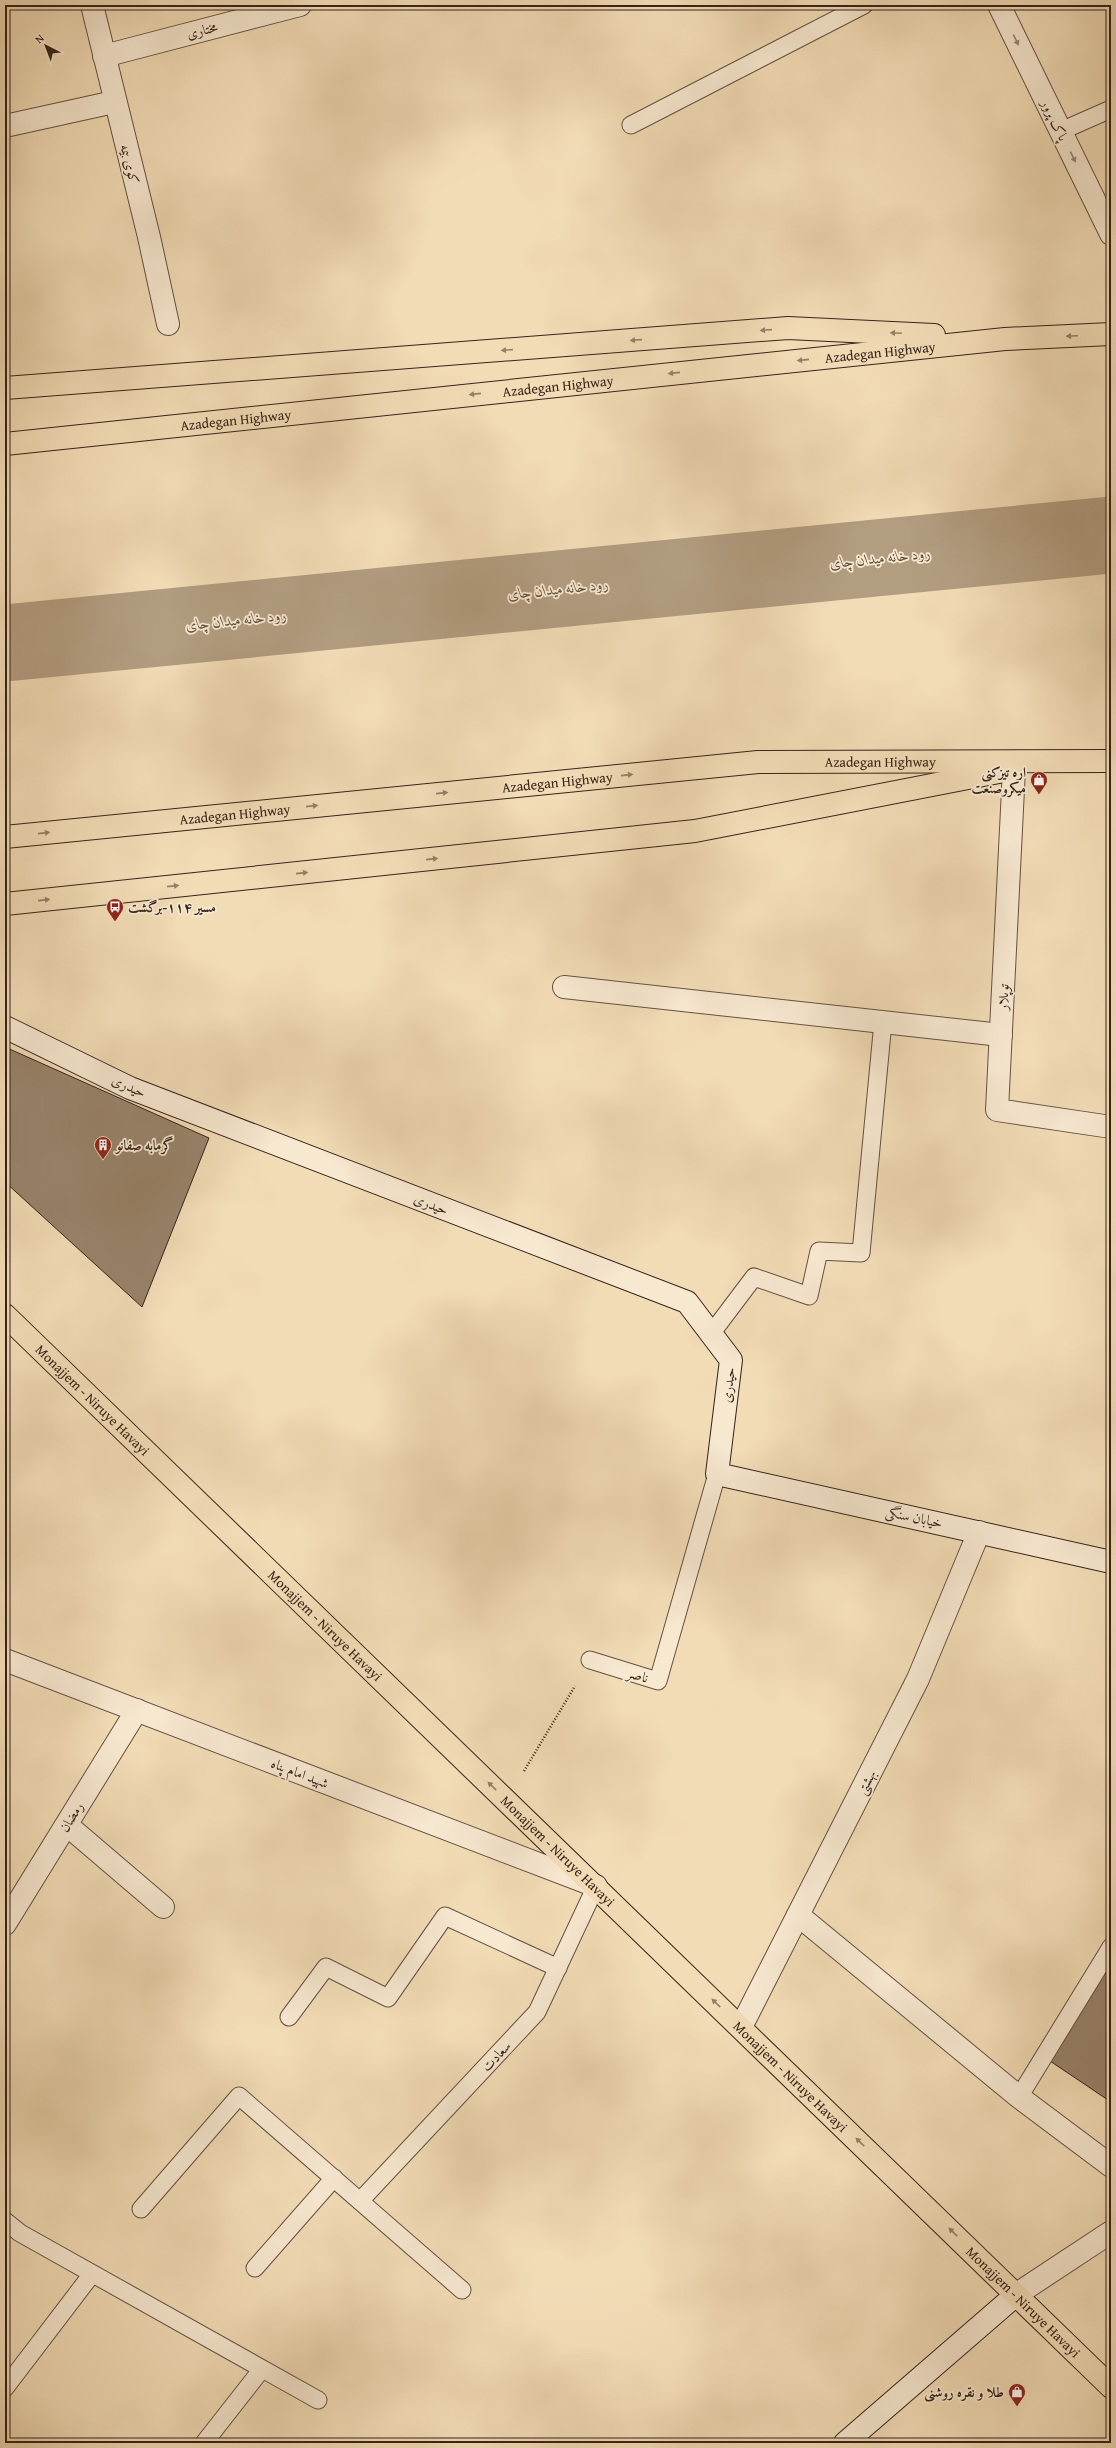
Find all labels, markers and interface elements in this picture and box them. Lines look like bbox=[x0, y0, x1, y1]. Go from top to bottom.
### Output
street label: مختاری bbox=[184, 16, 220, 43]
north arrow bbox=[26, 26, 66, 66]
text: N bbox=[31, 30, 48, 47]
one-way arrow bbox=[1013, 34, 1020, 46]
street label: پاک پرور bbox=[1035, 94, 1074, 146]
street label: کوی بیمه bbox=[115, 142, 145, 186]
one-way arrow bbox=[1070, 151, 1076, 163]
one-way arrow bbox=[760, 327, 772, 334]
one-way arrow bbox=[890, 330, 902, 337]
one-way arrow bbox=[1065, 333, 1078, 339]
street label: Azadegan Highway bbox=[824, 336, 937, 368]
one-way arrow bbox=[630, 337, 642, 343]
one-way arrow bbox=[501, 346, 513, 353]
one-way arrow bbox=[797, 357, 809, 363]
street label: Azadegan Highway bbox=[502, 370, 614, 402]
one-way arrow bbox=[668, 370, 680, 377]
one-way arrow bbox=[469, 391, 481, 398]
street label: Azadegan Highway bbox=[179, 404, 292, 436]
water label: رود خانه میدان چای bbox=[829, 542, 931, 574]
water label: رود خانه میدان چای bbox=[507, 573, 609, 605]
water label: رود خانه میدان چای bbox=[185, 604, 287, 636]
street label: Azadegan Highway bbox=[825, 751, 936, 772]
place label: اره تیزکنی میکروصنعت bbox=[972, 762, 1026, 798]
street label: Azadegan Highway bbox=[501, 767, 614, 797]
shop icon: اره تیزکنی میکروصنعت bbox=[1029, 770, 1049, 795]
one-way arrow bbox=[621, 772, 633, 778]
one-way arrow bbox=[436, 790, 448, 797]
street label: Azadegan Highway bbox=[178, 799, 291, 830]
one-way arrow bbox=[306, 803, 318, 810]
one-way arrow bbox=[38, 830, 50, 837]
one-way arrow bbox=[426, 856, 438, 862]
one-way arrow bbox=[296, 869, 308, 876]
one-way arrow bbox=[167, 883, 179, 890]
one-way arrow bbox=[38, 897, 50, 903]
bus stop icon: مسیر ۱۱۴-برگشت bbox=[105, 897, 125, 922]
place label: مسیر ۱۱۴-برگشت bbox=[128, 897, 216, 917]
street label: توپلار bbox=[992, 983, 1015, 1013]
street label: حیدری bbox=[109, 1070, 149, 1102]
building icon: گرمابه صفانو bbox=[93, 1135, 113, 1160]
place label: گرمابه صفانو bbox=[114, 1135, 173, 1155]
street label: حیدری bbox=[411, 1188, 451, 1220]
street label: Monajjem - Niruye Havayi bbox=[31, 1340, 154, 1460]
street label: حیدری bbox=[716, 1366, 740, 1404]
street label: خیابان سنگی bbox=[884, 1501, 944, 1533]
street label: Monajjem - Niruye Havayi bbox=[264, 1565, 387, 1686]
street label: ناصر bbox=[623, 1662, 651, 1688]
street label: شهید امام پناه bbox=[267, 1753, 332, 1796]
street label: بهشتی bbox=[851, 1766, 881, 1798]
one-way arrow bbox=[487, 1782, 497, 1791]
street label: Monajjem - Niruye Havayi bbox=[496, 1791, 620, 1911]
street label: رمضان bbox=[54, 1798, 88, 1836]
one-way arrow bbox=[711, 1998, 721, 2008]
street label: Monajjem - Niruye Havayi bbox=[729, 2016, 852, 2137]
street label: سعادت bbox=[477, 2036, 515, 2076]
one-way arrow bbox=[855, 2137, 865, 2147]
one-way arrow bbox=[948, 2228, 958, 2237]
street label: Monajjem - Niruye Havayi bbox=[962, 2242, 1085, 2362]
place label: طلا و نقره روشنی bbox=[924, 2382, 1004, 2402]
shop icon: طلا و نقره روشنی bbox=[1007, 2382, 1027, 2407]

